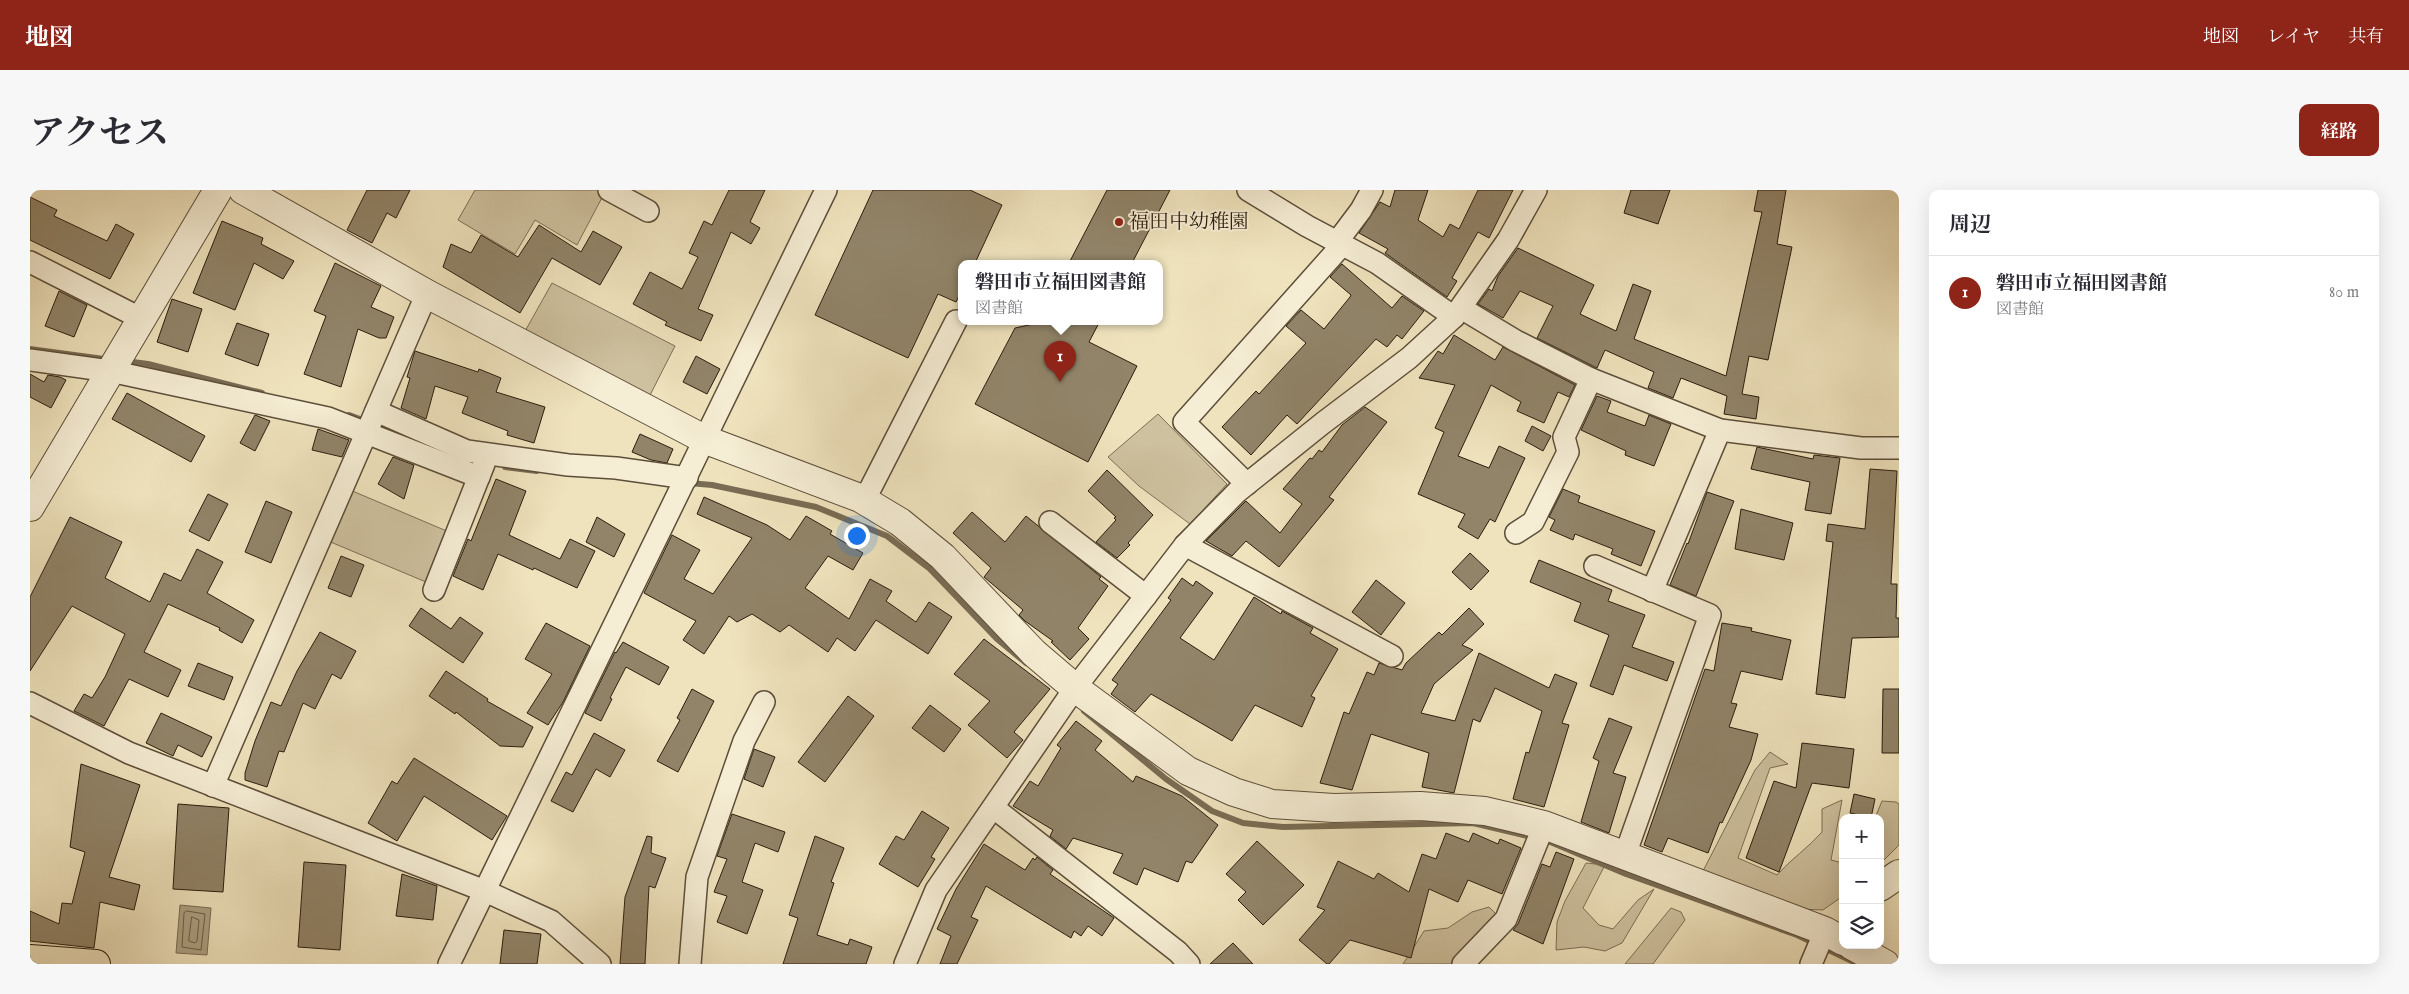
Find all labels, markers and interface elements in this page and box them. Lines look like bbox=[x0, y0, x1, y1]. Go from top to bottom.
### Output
text: 地図 bbox=[25, 23, 73, 54]
text: 地図 bbox=[2203, 26, 2239, 49]
text: レイヤ bbox=[2267, 26, 2320, 49]
text: 共有 bbox=[2348, 26, 2384, 49]
button: 経路 bbox=[2299, 104, 2379, 156]
text: アクセス bbox=[30, 112, 169, 157]
place label: 福田中幼稚園 bbox=[1129, 210, 1249, 235]
text: 周辺 bbox=[1949, 212, 1991, 239]
marker: 福田中幼稚園 bbox=[1113, 216, 1125, 228]
popup bbox=[958, 260, 1163, 325]
text: 磐田市立福田図書館 bbox=[975, 271, 1146, 295]
text: 磐田市立福田図書館 bbox=[1996, 272, 2167, 296]
text: 1 bbox=[1962, 283, 1968, 303]
text: 80 m bbox=[2329, 283, 2359, 303]
text: 図書館 bbox=[975, 299, 1023, 319]
text: 図書館 bbox=[1996, 300, 2044, 320]
pin: 1 bbox=[1044, 341, 1076, 382]
your location bbox=[844, 523, 870, 549]
map controls bbox=[1839, 814, 1884, 949]
button: + bbox=[1839, 814, 1884, 859]
button: − bbox=[1839, 859, 1884, 904]
button: layers bbox=[1839, 904, 1884, 949]

